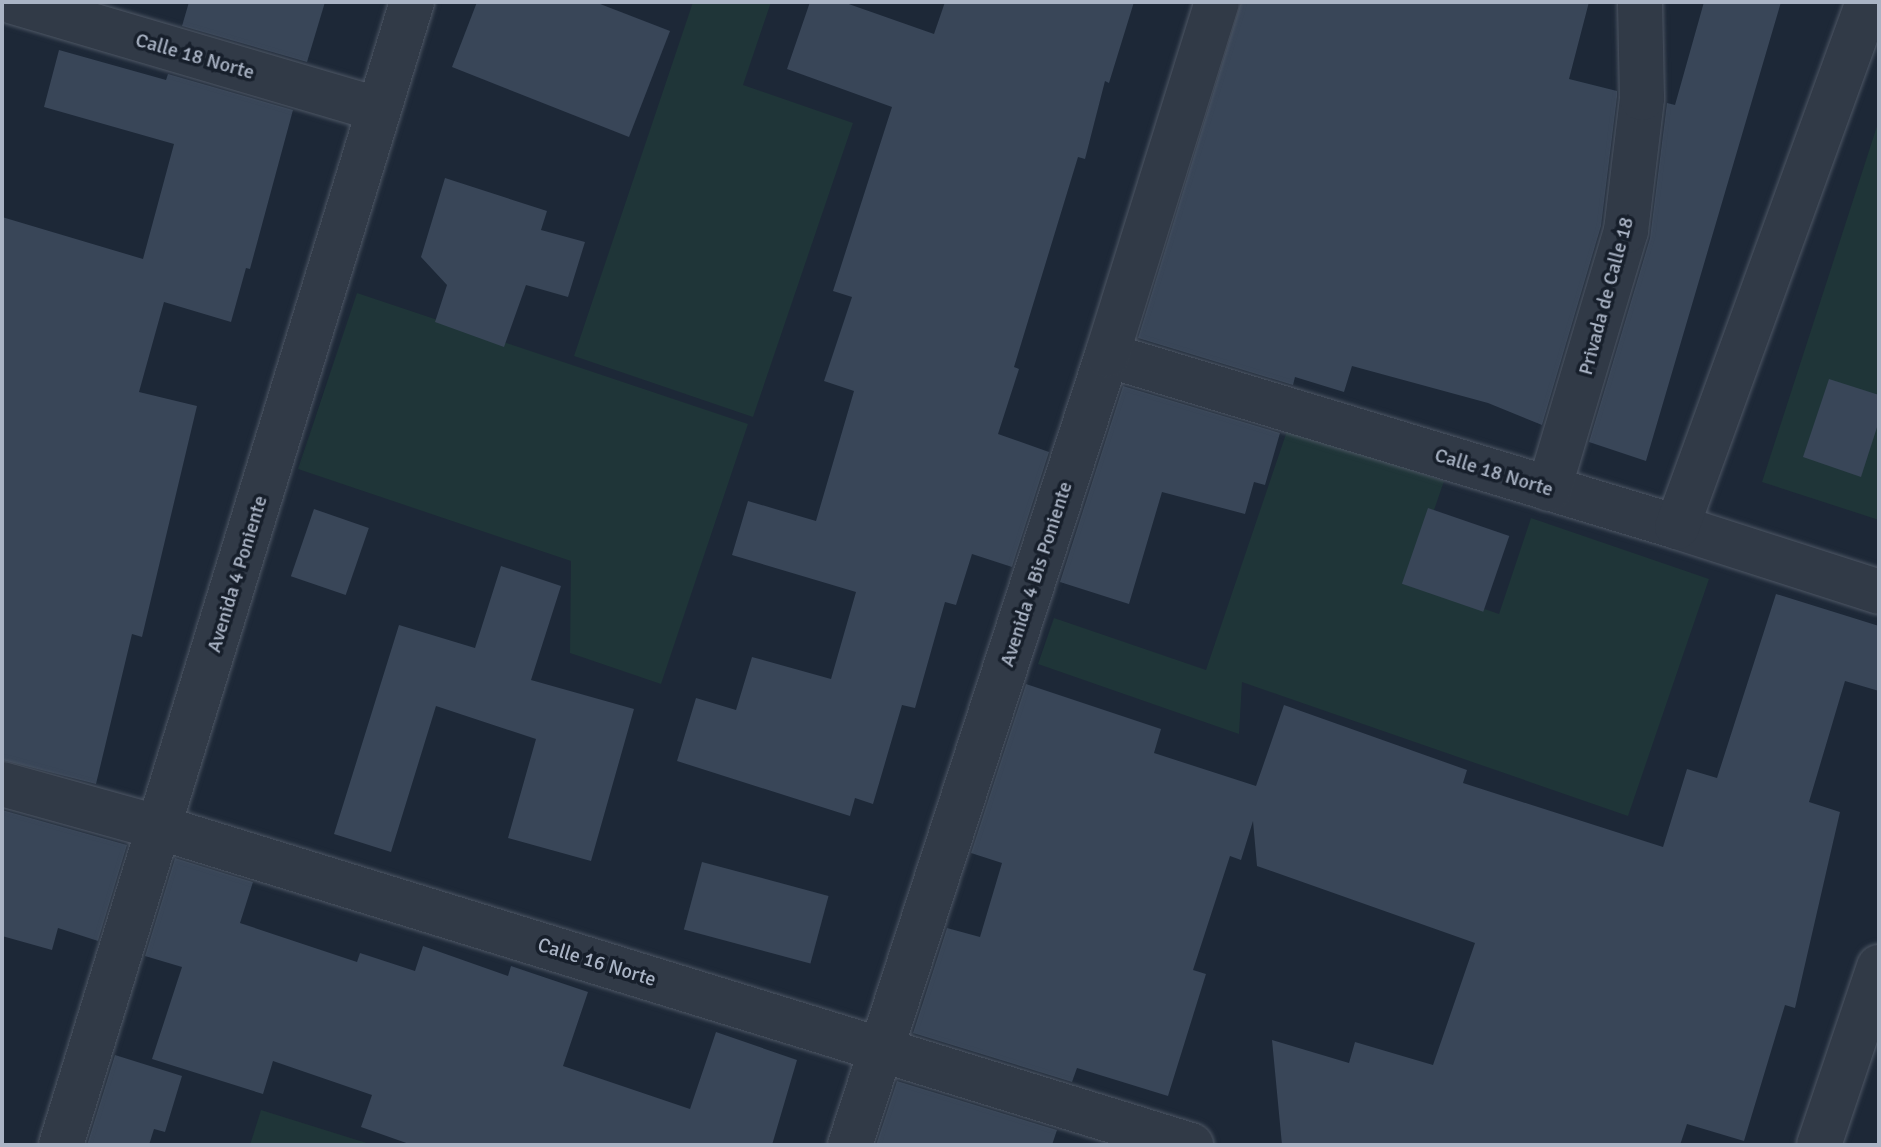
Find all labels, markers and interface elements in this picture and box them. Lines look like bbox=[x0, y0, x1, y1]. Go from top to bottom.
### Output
street label: Calle 18 Norte bbox=[133, 28, 257, 84]
street label: Privada de Calle 18 bbox=[1573, 214, 1639, 378]
street label: Calle 18 Norte bbox=[1432, 443, 1556, 501]
street label: Avenida 4 Bis Poniente bbox=[995, 478, 1077, 670]
street label: Avenida 4 Poniente bbox=[202, 493, 272, 655]
street label: Calle 16 Norte bbox=[535, 933, 659, 991]

